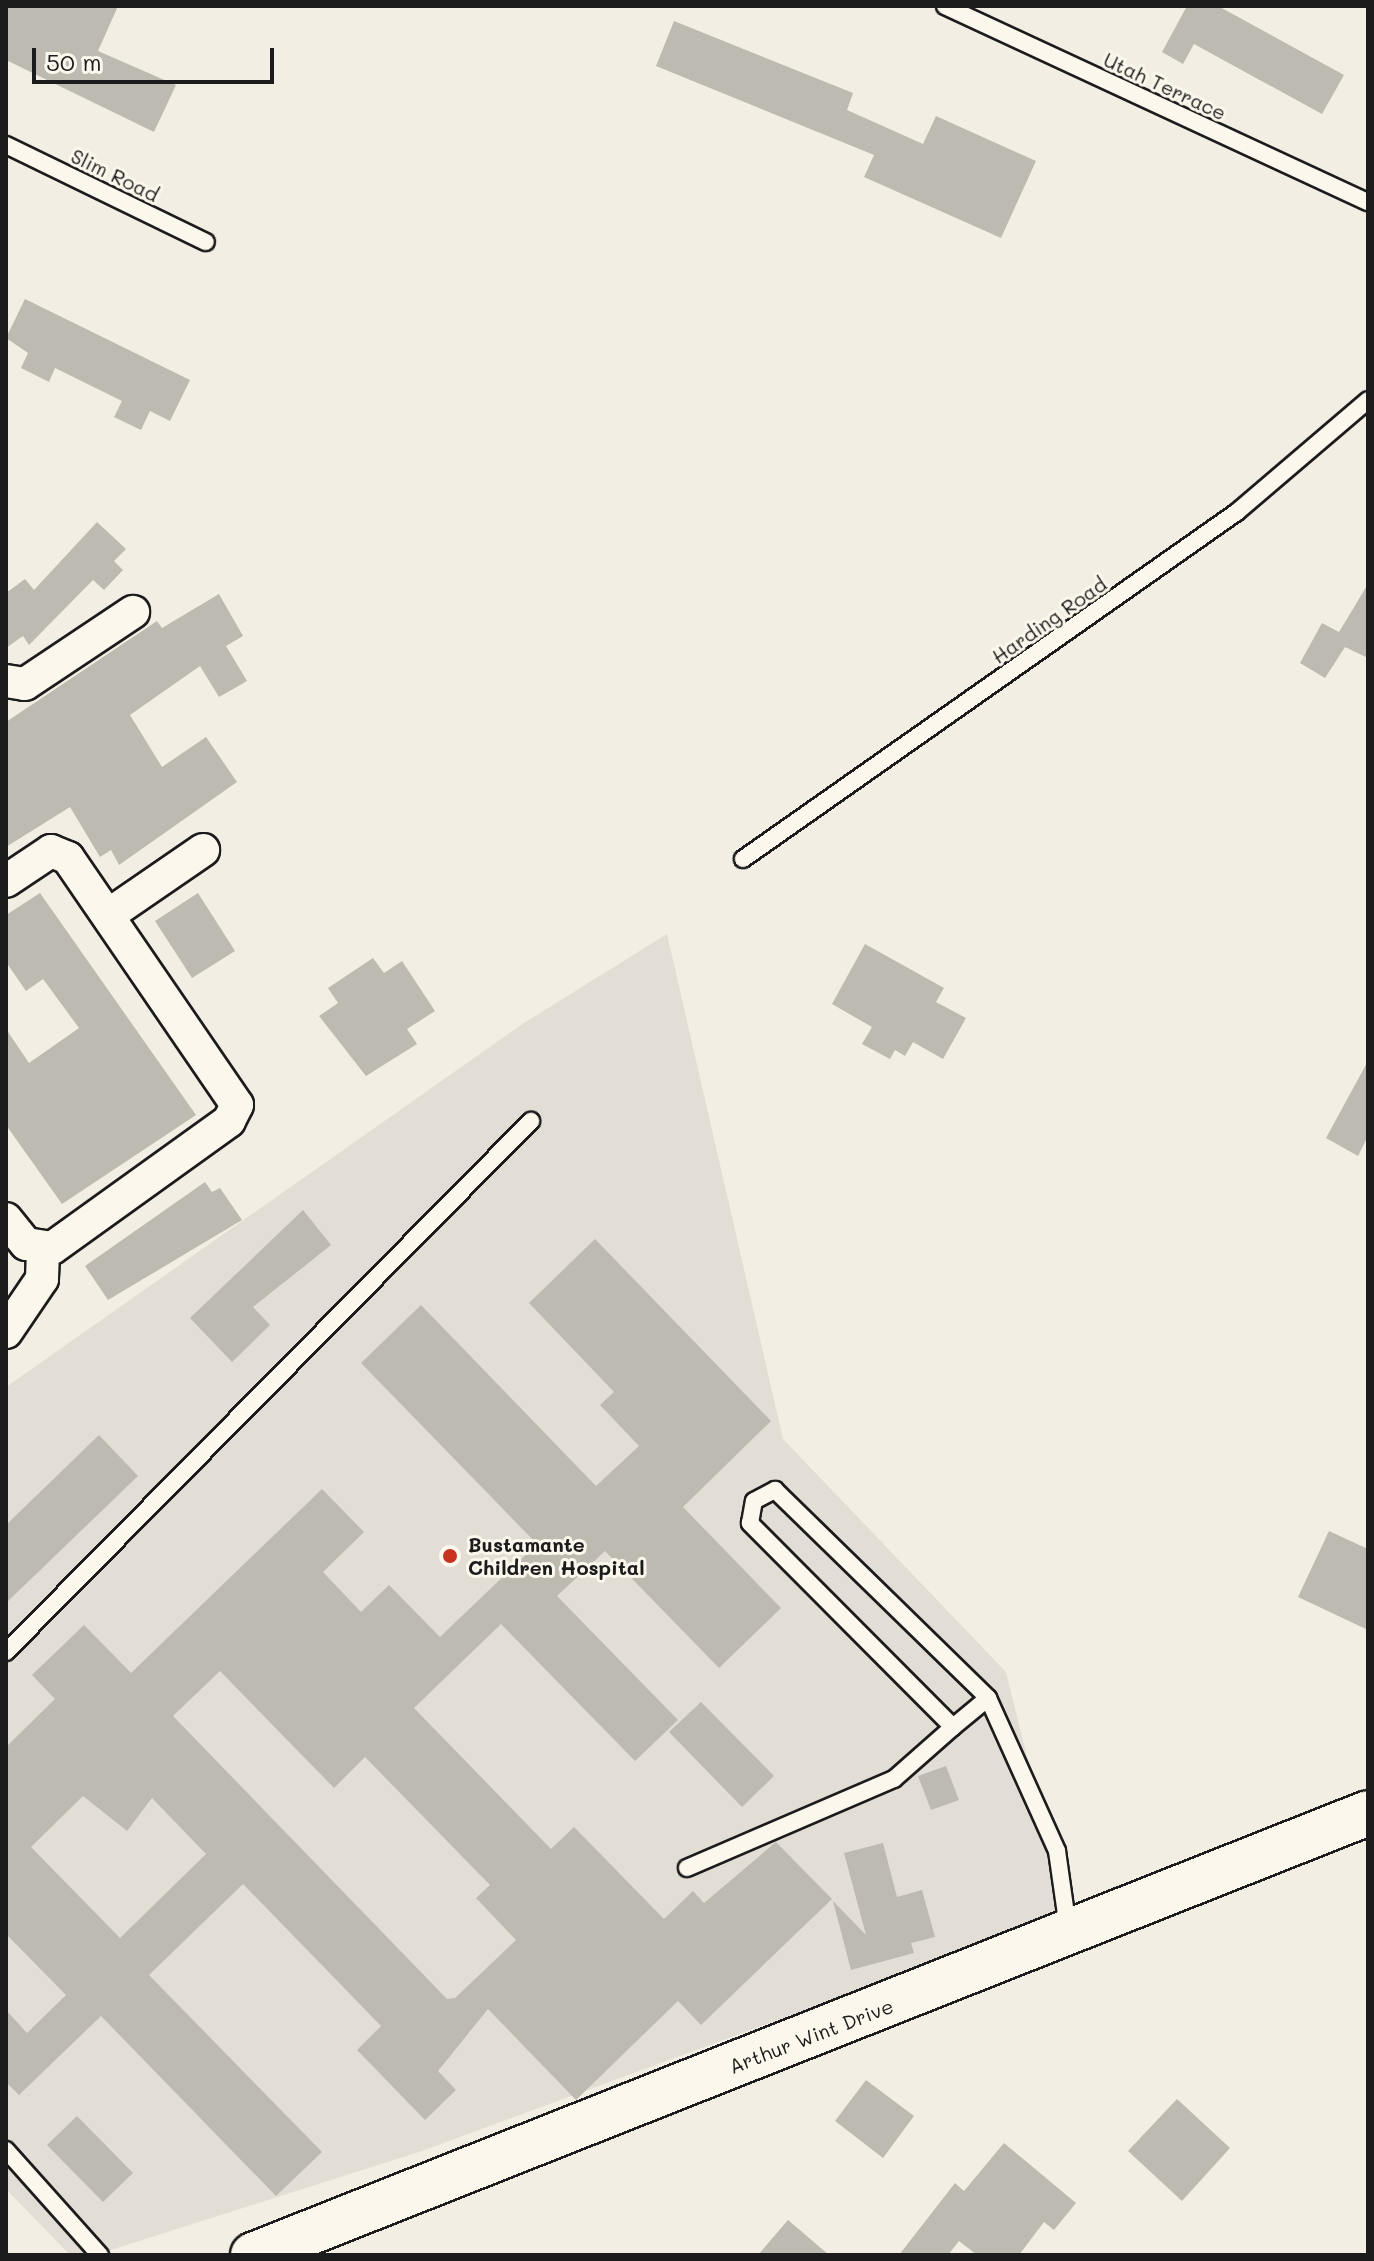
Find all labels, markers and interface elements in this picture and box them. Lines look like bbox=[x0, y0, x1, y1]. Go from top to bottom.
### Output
scale bar bbox=[36, 32, 278, 82]
text: 50 m bbox=[46, 46, 102, 77]
street label: Utah Terrace bbox=[1100, 47, 1230, 125]
street label: Slim Road bbox=[67, 143, 163, 207]
street label: Harding Road bbox=[987, 572, 1111, 668]
place label: Bustamante Children Hospital bbox=[468, 1532, 645, 1579]
marker: Bustamante Children Hospital bbox=[439, 1545, 461, 1567]
street label: Arthur Wint Drive bbox=[725, 1994, 897, 2078]

